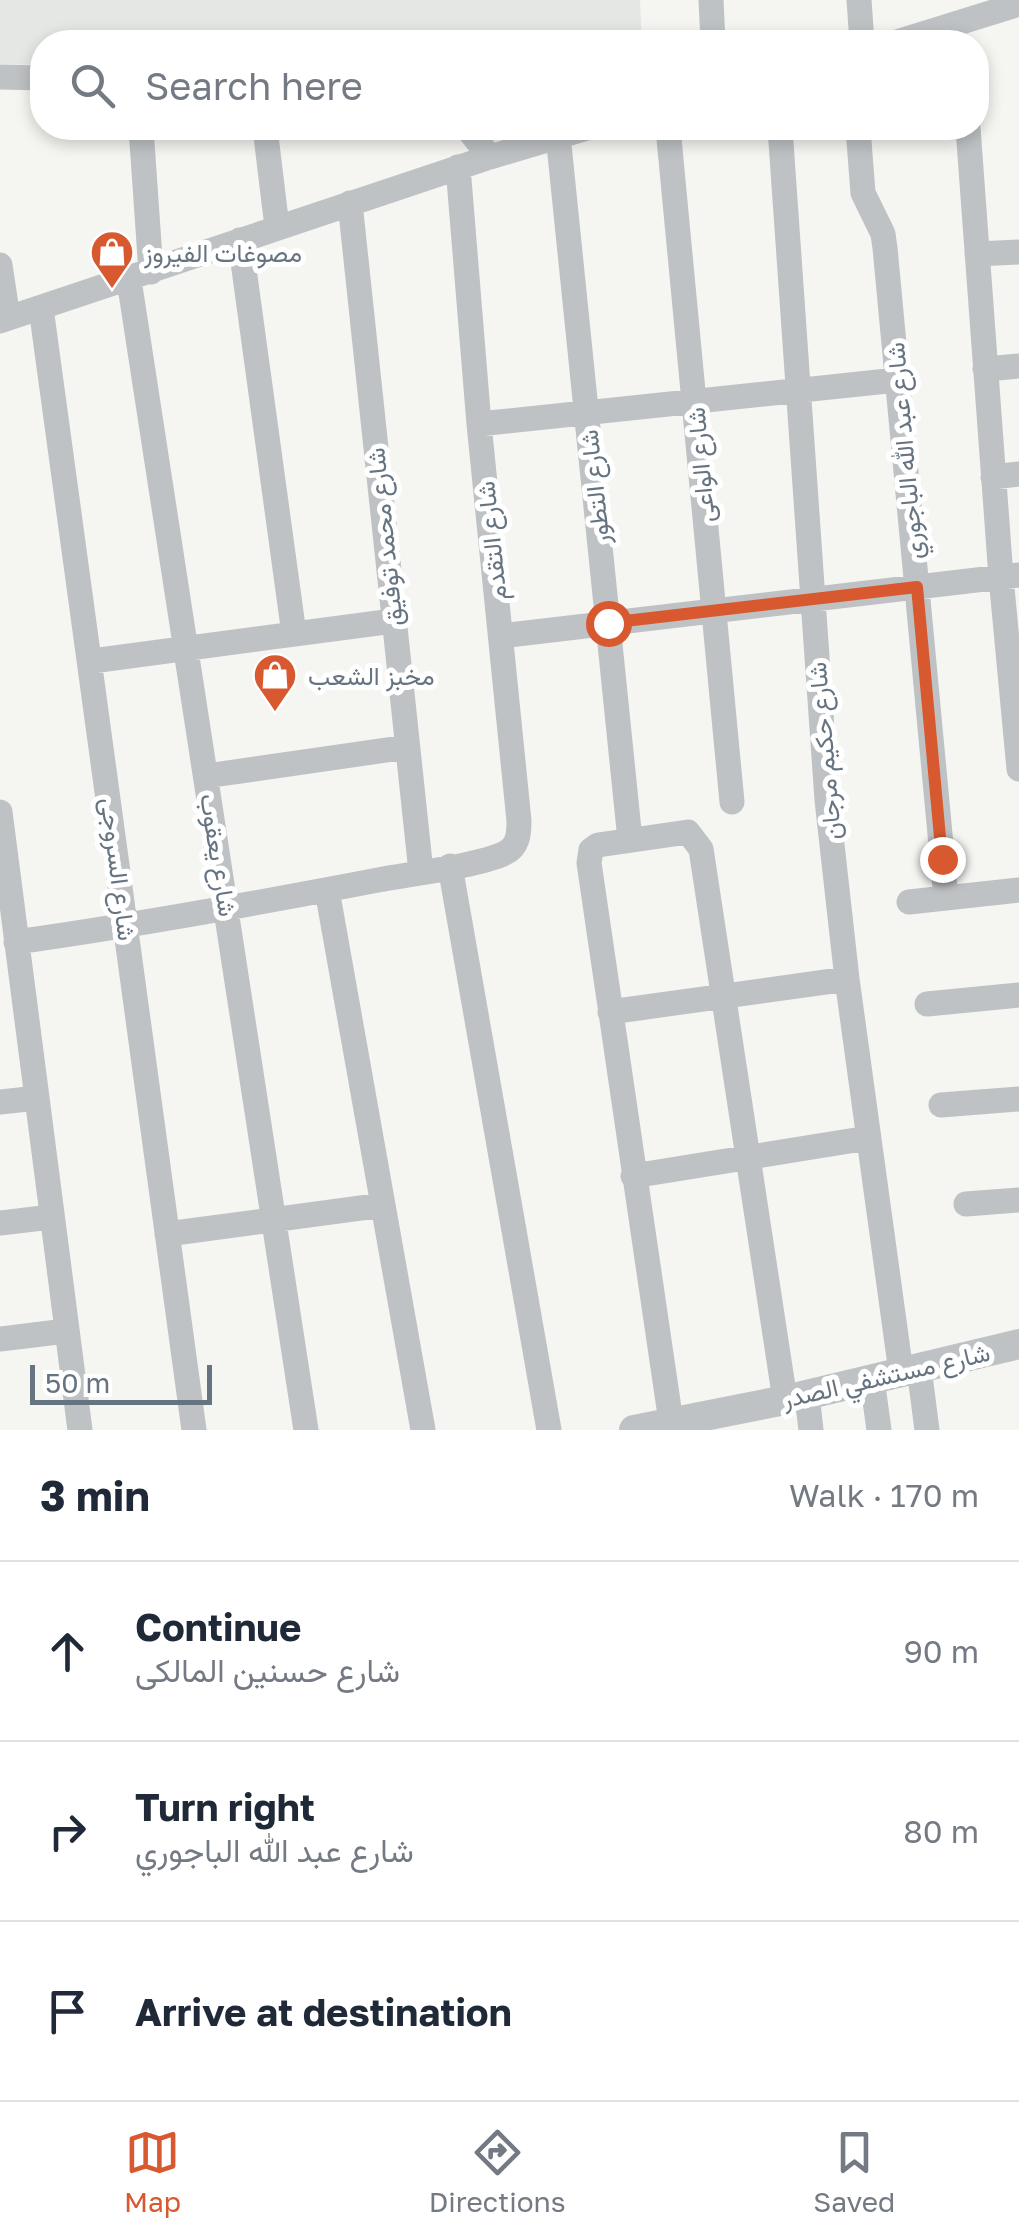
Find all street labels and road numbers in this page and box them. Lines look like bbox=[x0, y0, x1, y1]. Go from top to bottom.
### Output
street label: شارع عبد الله الباجوري bbox=[879, 341, 935, 561]
street label: شارع الواعى bbox=[680, 406, 722, 524]
street label: شارع التطور bbox=[573, 428, 618, 547]
street label: شارع محمد توفيق bbox=[359, 446, 411, 628]
street label: شارع التقدم bbox=[469, 480, 515, 602]
street label: شارع حكيم مرجان bbox=[801, 661, 849, 841]
street label: شارع يعقوب bbox=[192, 791, 244, 919]
street label: شارع السروجى bbox=[93, 796, 143, 943]
street label: شارع مستشفي الصدر bbox=[778, 1336, 994, 1420]

